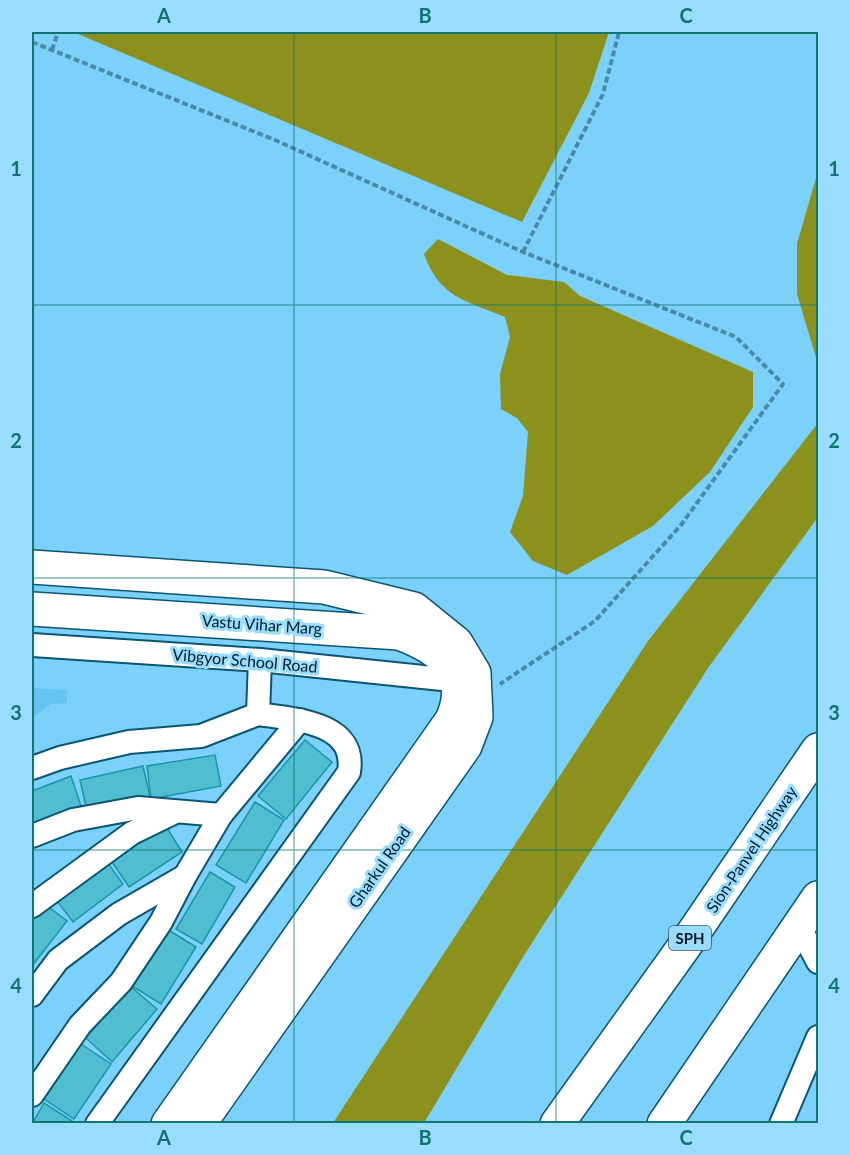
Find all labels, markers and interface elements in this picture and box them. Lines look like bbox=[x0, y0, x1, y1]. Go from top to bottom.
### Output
text: A bbox=[156, 3, 171, 27]
text: B bbox=[418, 3, 432, 27]
text: C bbox=[679, 3, 693, 27]
text: 1 bbox=[10, 156, 22, 180]
text: 1 bbox=[828, 156, 840, 180]
text: 2 bbox=[10, 428, 22, 452]
text: 2 bbox=[828, 428, 840, 452]
street label: Vastu Vihar Marg bbox=[201, 610, 323, 638]
street label: Vibgyor School Road bbox=[172, 644, 318, 676]
text: 3 bbox=[10, 700, 22, 724]
text: 3 bbox=[828, 700, 840, 724]
street label: Sion-Panvel Highway bbox=[702, 782, 801, 916]
street label: Gharkul Road bbox=[344, 823, 414, 911]
road number: SPH bbox=[669, 926, 711, 950]
text: 4 bbox=[10, 973, 22, 997]
text: 4 bbox=[828, 973, 840, 997]
text: A bbox=[156, 1125, 171, 1149]
text: B bbox=[418, 1125, 432, 1149]
text: C bbox=[679, 1125, 693, 1149]

